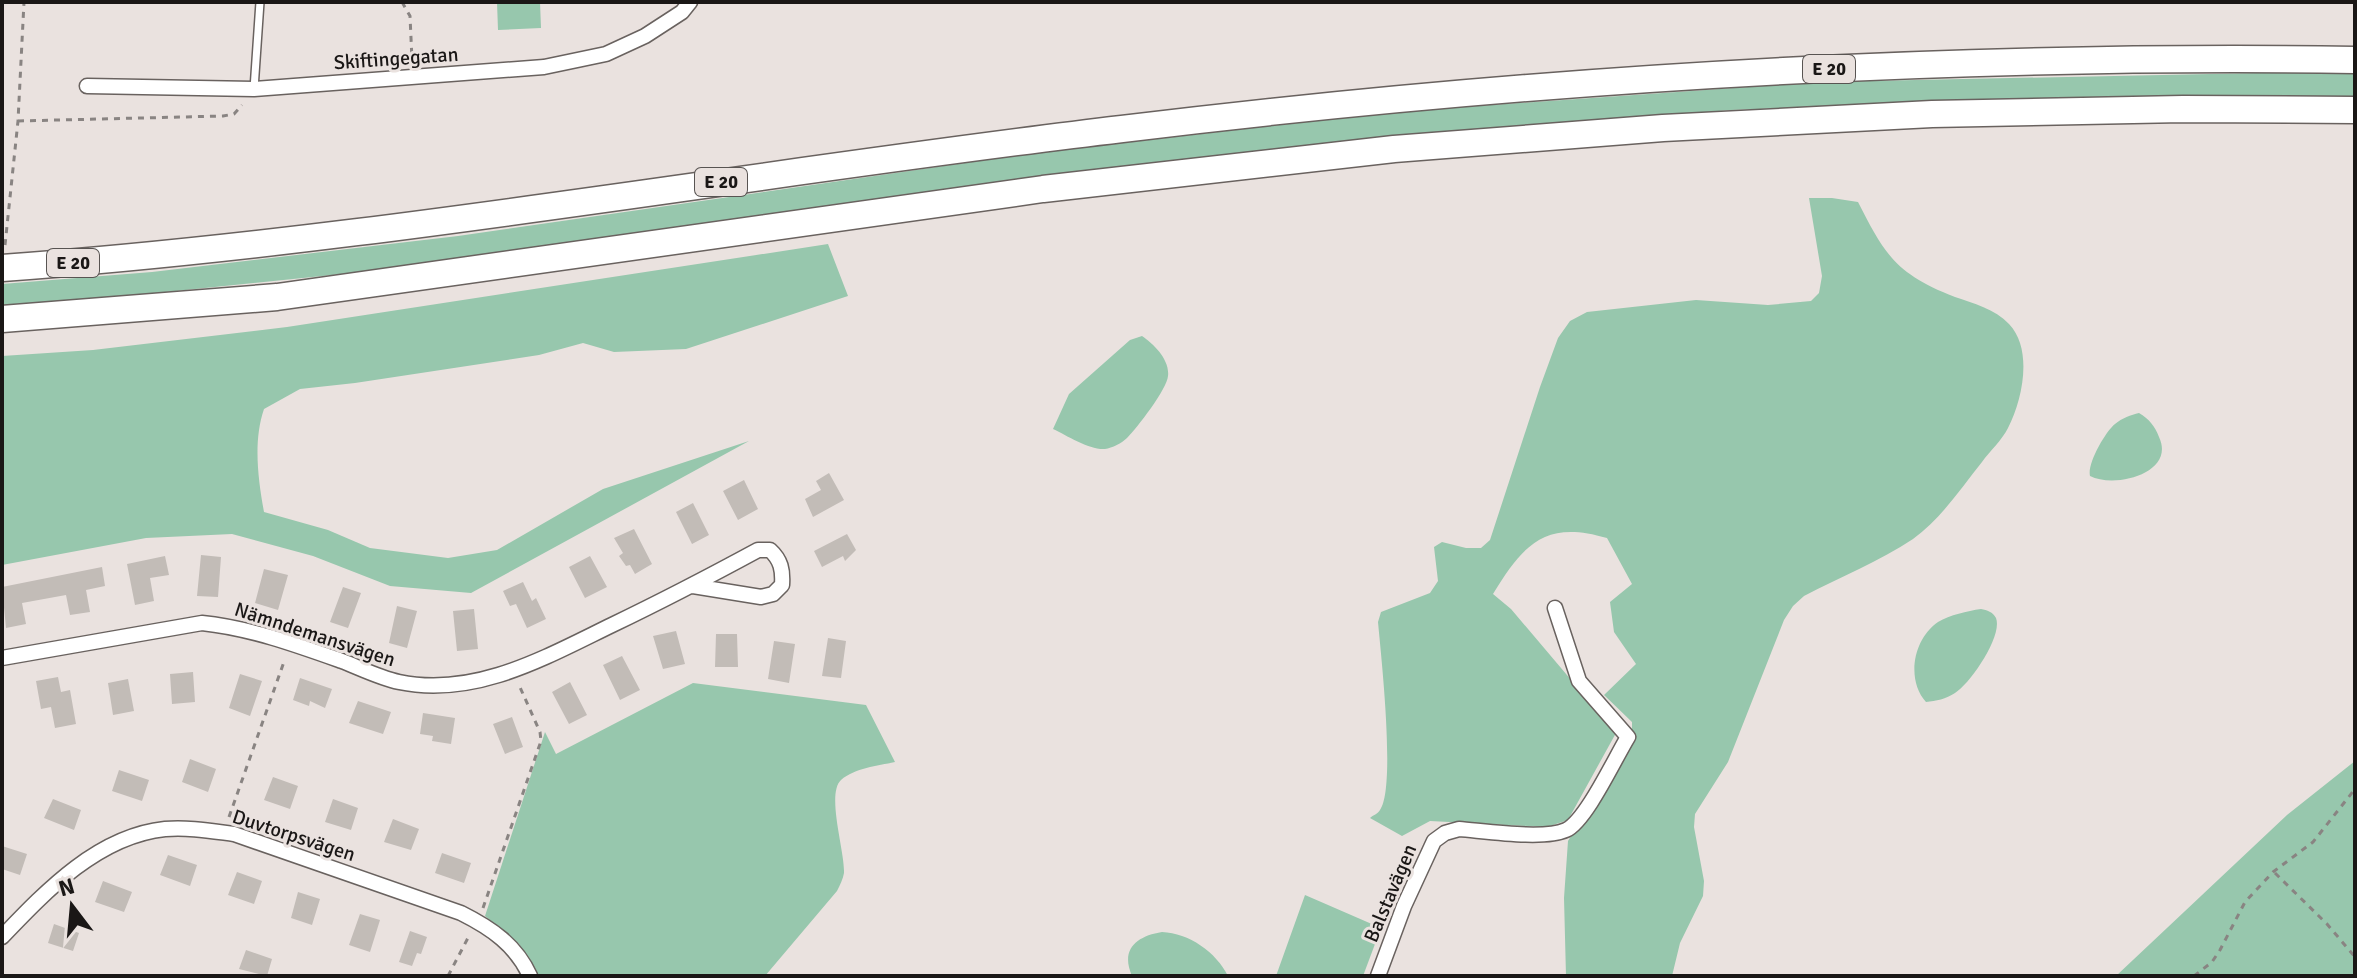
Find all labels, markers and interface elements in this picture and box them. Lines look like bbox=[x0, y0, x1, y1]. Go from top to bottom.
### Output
street label: Skiftingegatan bbox=[333, 42, 459, 75]
road number: E 20 bbox=[1803, 55, 1855, 83]
road number: E 20 bbox=[695, 168, 747, 196]
road number: E 20 bbox=[47, 249, 99, 277]
street label: Nämndemansvägen bbox=[231, 597, 398, 672]
street label: Duvtorpsvägen bbox=[229, 804, 359, 867]
street label: Balstavägen bbox=[1359, 840, 1422, 946]
north arrow bbox=[32, 866, 112, 946]
text: N bbox=[56, 872, 78, 902]

